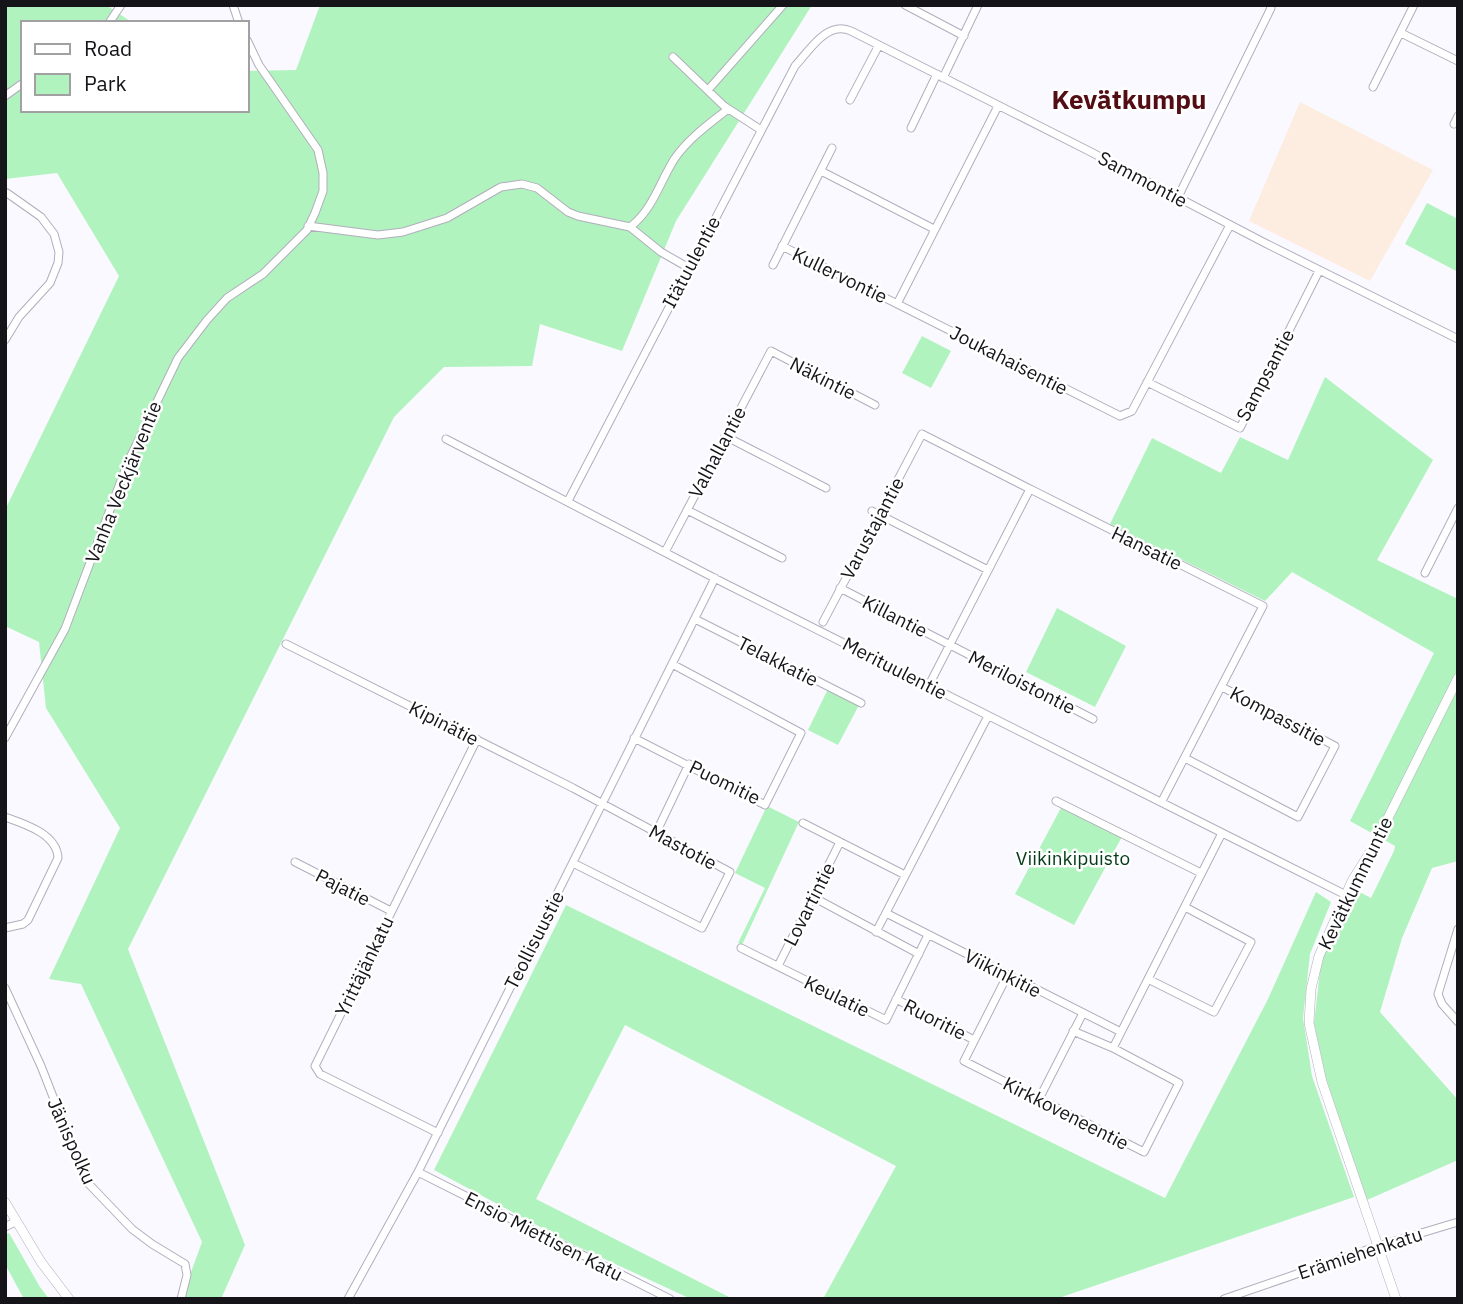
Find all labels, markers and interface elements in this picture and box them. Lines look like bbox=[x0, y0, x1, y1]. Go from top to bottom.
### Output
legend bbox=[21, 21, 248, 112]
text: Road bbox=[84, 34, 132, 62]
text: Park bbox=[84, 69, 127, 97]
district label: Kevätkumpu bbox=[1052, 82, 1206, 116]
street label: Sammontie bbox=[1094, 145, 1192, 213]
street label: Itätuulentie bbox=[657, 212, 725, 312]
street label: Kullervontie bbox=[788, 242, 892, 308]
street label: Joukahaisentie bbox=[946, 320, 1072, 400]
street label: Sampsantie bbox=[1231, 325, 1299, 425]
street label: Näkintie bbox=[786, 351, 860, 405]
street label: Vanha Veckjärventie bbox=[80, 397, 166, 567]
street label: Valhallantie bbox=[683, 402, 751, 502]
street label: Varustajantie bbox=[835, 473, 909, 583]
street label: Hansatie bbox=[1108, 521, 1186, 575]
street label: Killantie bbox=[858, 589, 932, 643]
street label: Telakkatie bbox=[734, 630, 822, 692]
street label: Merituulentie bbox=[839, 631, 951, 705]
street label: Meriloistontie bbox=[964, 645, 1080, 719]
street label: Kompassitie bbox=[1226, 681, 1330, 751]
street label: Kipinätie bbox=[405, 695, 483, 751]
street label: Puomitie bbox=[686, 755, 764, 809]
street label: Kevätkummuntie bbox=[1312, 813, 1398, 953]
street label: Mastotie bbox=[645, 819, 721, 875]
park label: Viikinkipuisto bbox=[1016, 846, 1130, 870]
street label: Lovartintie bbox=[778, 858, 840, 950]
street label: Pajatie bbox=[312, 863, 374, 911]
street label: Teollisuustie bbox=[499, 887, 569, 993]
street label: Yrittäjänkatu bbox=[329, 912, 399, 1020]
street label: Viikinkitie bbox=[960, 943, 1046, 1003]
street label: Keulatie bbox=[800, 970, 874, 1022]
street label: Ruoritie bbox=[900, 993, 970, 1045]
street label: Kirkkoveneentie bbox=[999, 1071, 1133, 1155]
street label: Jänispolku bbox=[42, 1094, 102, 1188]
street label: Ensio Miettisen Katu bbox=[461, 1186, 627, 1286]
street label: Erämiehenkatu bbox=[1295, 1222, 1425, 1284]

